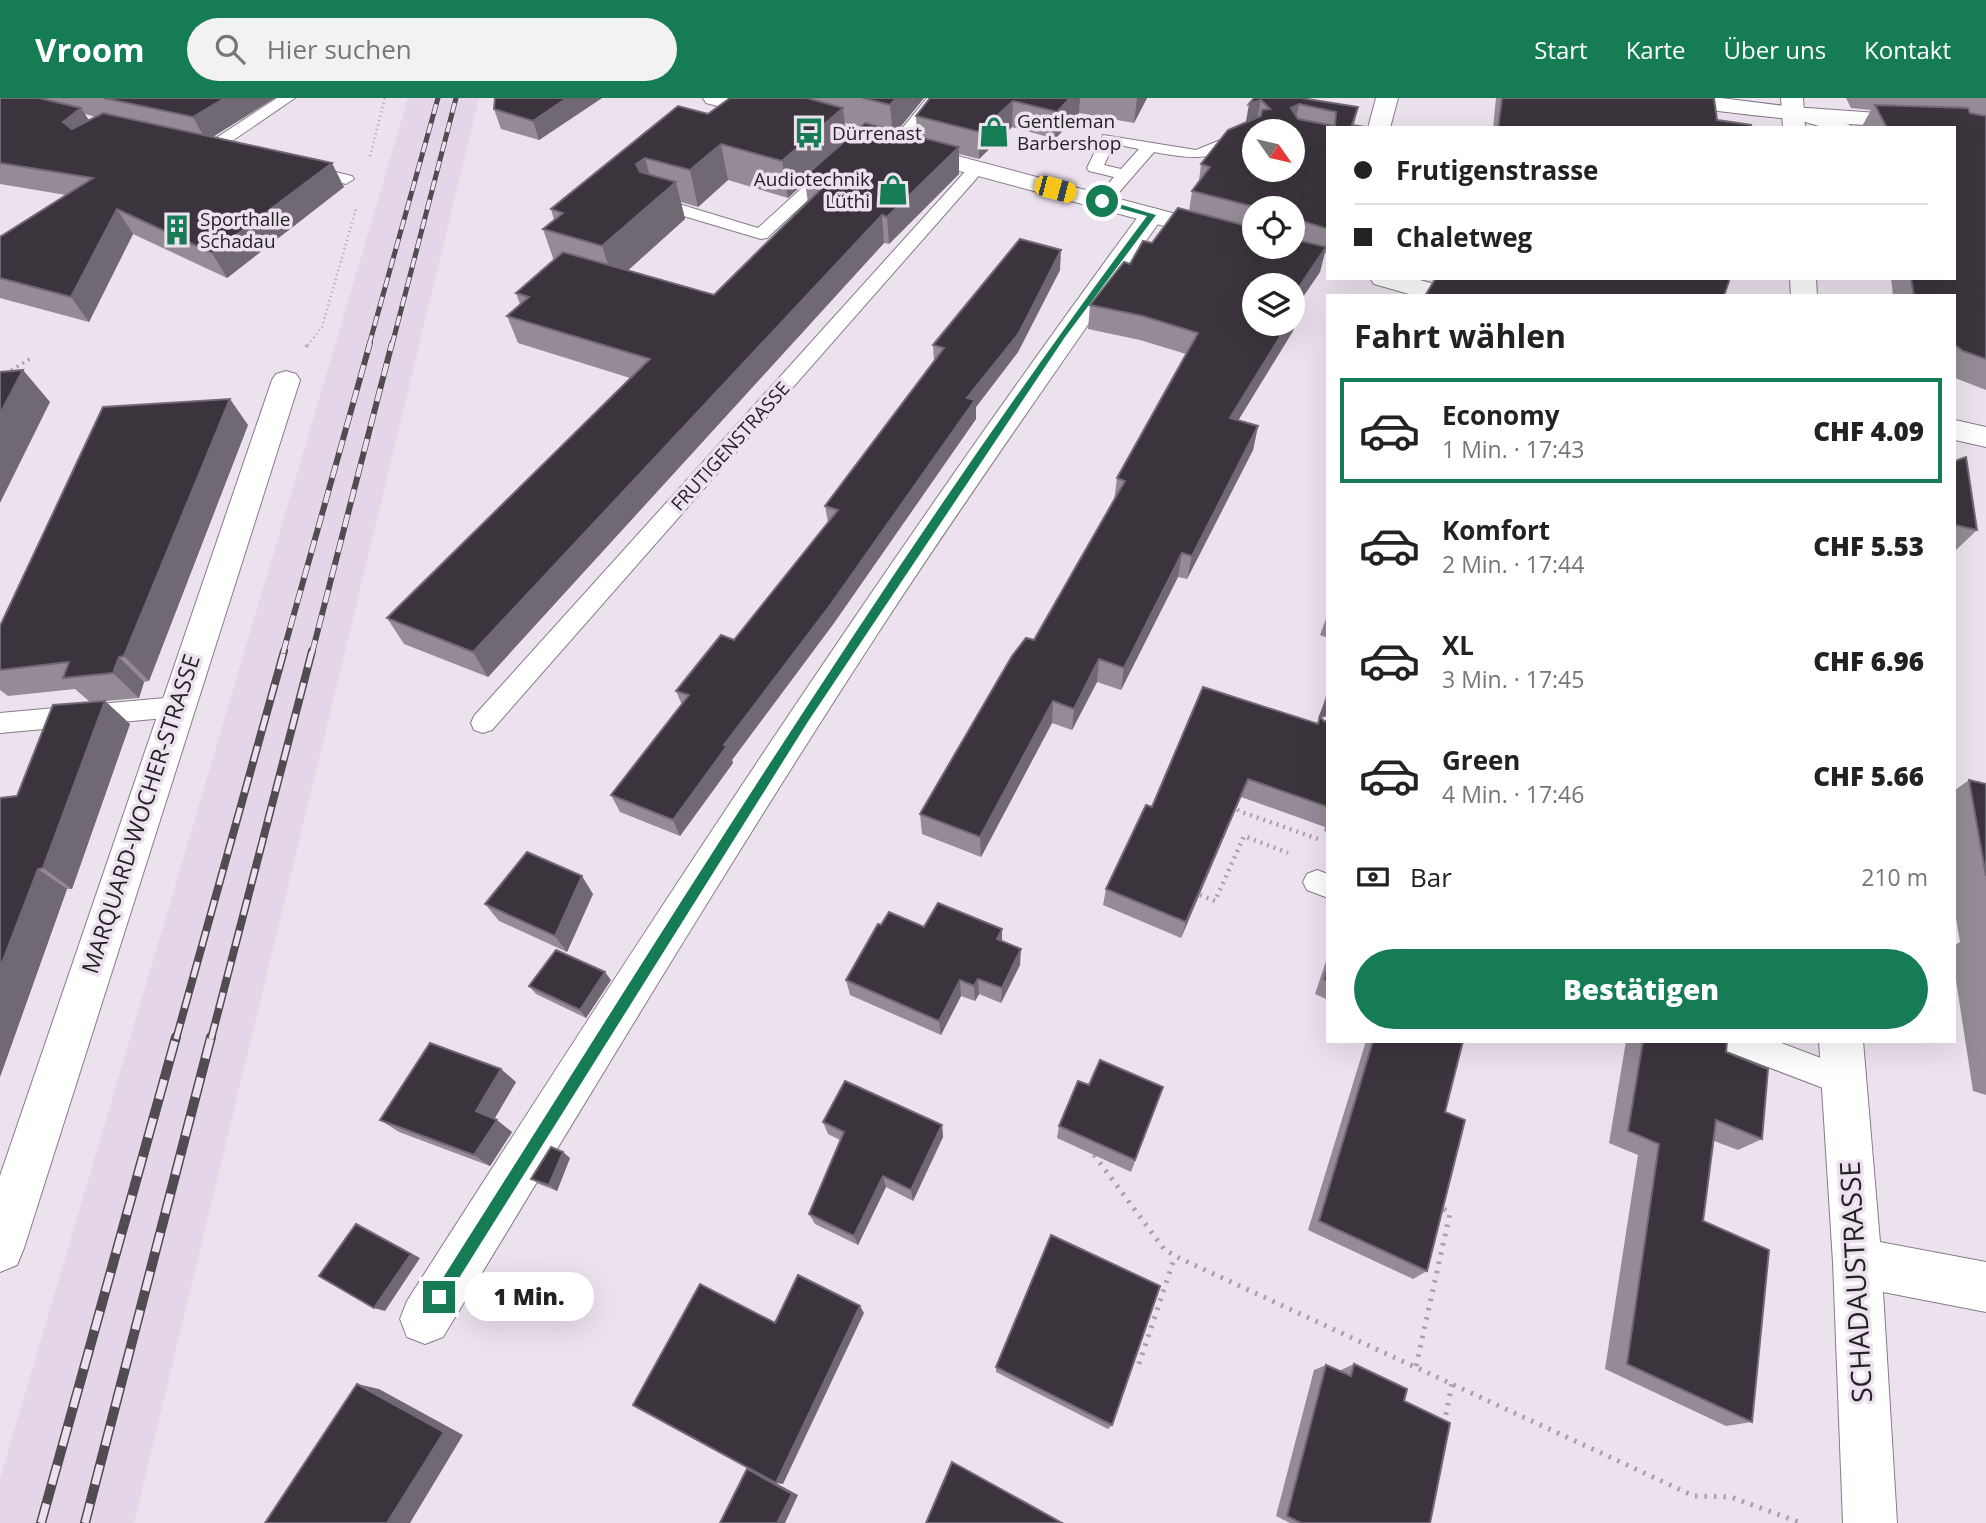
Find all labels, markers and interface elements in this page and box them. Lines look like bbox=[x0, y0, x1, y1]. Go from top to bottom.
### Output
search box bbox=[187, 18, 677, 81]
text: Vroom bbox=[35, 27, 145, 72]
icon: search bbox=[211, 30, 249, 68]
text: Hier suchen bbox=[267, 31, 412, 67]
text: Start bbox=[1534, 33, 1588, 66]
text: Karte bbox=[1626, 33, 1686, 66]
text: Über uns bbox=[1724, 33, 1826, 66]
text: Kontakt bbox=[1864, 33, 1951, 66]
place label: Gentleman Barbershop bbox=[1017, 108, 1121, 156]
shop icon: Gentleman Barbershop bbox=[977, 115, 1011, 149]
bus stop icon: Dürrenast bbox=[792, 116, 826, 150]
north arrow bbox=[1242, 119, 1306, 182]
map controls bbox=[1242, 119, 1305, 336]
place label: Dürrenast bbox=[832, 120, 922, 146]
text: Frutigenstrasse bbox=[1396, 152, 1598, 188]
place label: Audiotechnik Lüthi bbox=[754, 166, 870, 214]
shop icon: Audiotechnik Lüthi bbox=[876, 173, 910, 207]
car bbox=[1032, 173, 1079, 205]
route start bbox=[1086, 185, 1118, 217]
button: locate bbox=[1242, 196, 1305, 259]
place label: Sporthalle Schadau bbox=[200, 206, 290, 254]
building icon: Sporthalle Schadau bbox=[160, 213, 194, 247]
text: Chaletweg bbox=[1396, 219, 1532, 255]
button: layers bbox=[1242, 273, 1305, 336]
text: Fahrt wählen bbox=[1354, 314, 1566, 357]
street label: FRUTIGENSTRASSE bbox=[665, 376, 795, 516]
text: Economy bbox=[1442, 397, 1560, 433]
icon: car bbox=[1358, 399, 1421, 462]
text: CHF 4.09 bbox=[1813, 413, 1924, 449]
text: 1 Min. · 17:43 bbox=[1442, 433, 1584, 465]
text: Komfort bbox=[1442, 512, 1550, 548]
icon: car bbox=[1358, 514, 1421, 577]
text: CHF 5.53 bbox=[1813, 528, 1924, 564]
text: 2 Min. · 17:44 bbox=[1442, 548, 1584, 580]
text: XL bbox=[1442, 627, 1474, 663]
icon: car bbox=[1358, 629, 1421, 692]
text: CHF 6.96 bbox=[1813, 643, 1924, 679]
street label: MARQUARD-WOCHER-STRASSE bbox=[73, 650, 207, 977]
text: 3 Min. · 17:45 bbox=[1442, 663, 1584, 695]
text: Green bbox=[1442, 742, 1520, 778]
icon: car bbox=[1358, 744, 1421, 807]
text: CHF 5.66 bbox=[1813, 758, 1924, 794]
text: 4 Min. · 17:46 bbox=[1442, 778, 1584, 810]
icon: cash bbox=[1354, 858, 1392, 896]
text: Bar bbox=[1410, 859, 1452, 895]
text: 210 m bbox=[1861, 861, 1928, 893]
button: Bestätigen bbox=[1354, 949, 1928, 1029]
street label: SCHADAUSTRASSE bbox=[1830, 1160, 1880, 1404]
callout: 1 Min. bbox=[464, 1272, 593, 1322]
text: 1 Min. bbox=[493, 1280, 565, 1312]
route end bbox=[423, 1281, 455, 1313]

